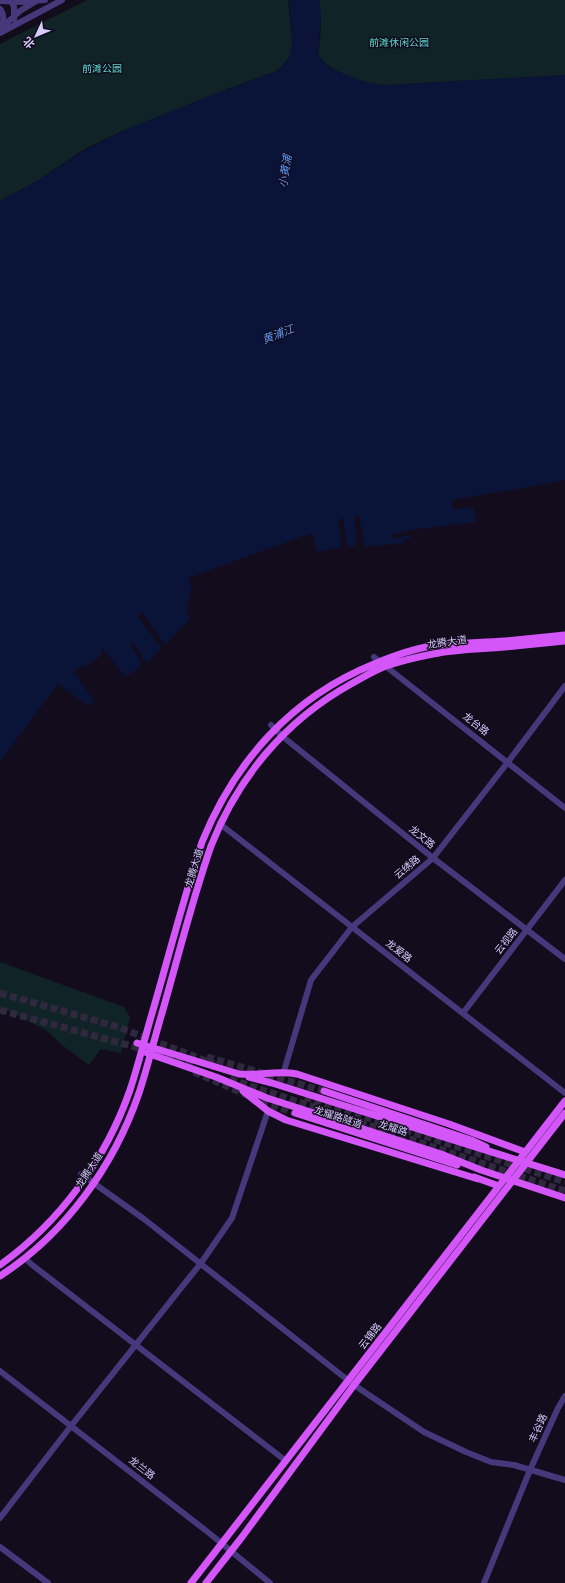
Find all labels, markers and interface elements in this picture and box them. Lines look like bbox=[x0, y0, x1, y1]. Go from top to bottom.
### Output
north arrow bbox=[16, 16, 56, 56]
text: 北 bbox=[21, 35, 37, 51]
park label: 前滩休闲公园 bbox=[369, 37, 429, 48]
park label: 前滩公园 bbox=[82, 63, 122, 74]
water label: 小黄浦 bbox=[276, 152, 294, 188]
water label: 黄浦江 bbox=[260, 322, 296, 346]
street label: 龙腾大道 bbox=[426, 634, 468, 650]
street label: 龙台路 bbox=[461, 710, 491, 738]
street label: 龙文路 bbox=[407, 823, 437, 851]
street label: 龙腾大道 bbox=[183, 847, 205, 889]
street label: 云绣路 bbox=[392, 853, 422, 881]
street label: 云视路 bbox=[492, 926, 520, 956]
street label: 龙爱路 bbox=[384, 937, 414, 965]
street label: 龙耀路隧道 bbox=[313, 1104, 363, 1130]
street label: 龙耀路 bbox=[377, 1118, 409, 1138]
street label: 龙腾大道 bbox=[73, 1150, 105, 1190]
street label: 云锦路 bbox=[356, 1321, 384, 1351]
street label: 丰谷路 bbox=[527, 1412, 549, 1444]
street label: 龙兰路 bbox=[127, 1454, 157, 1482]

